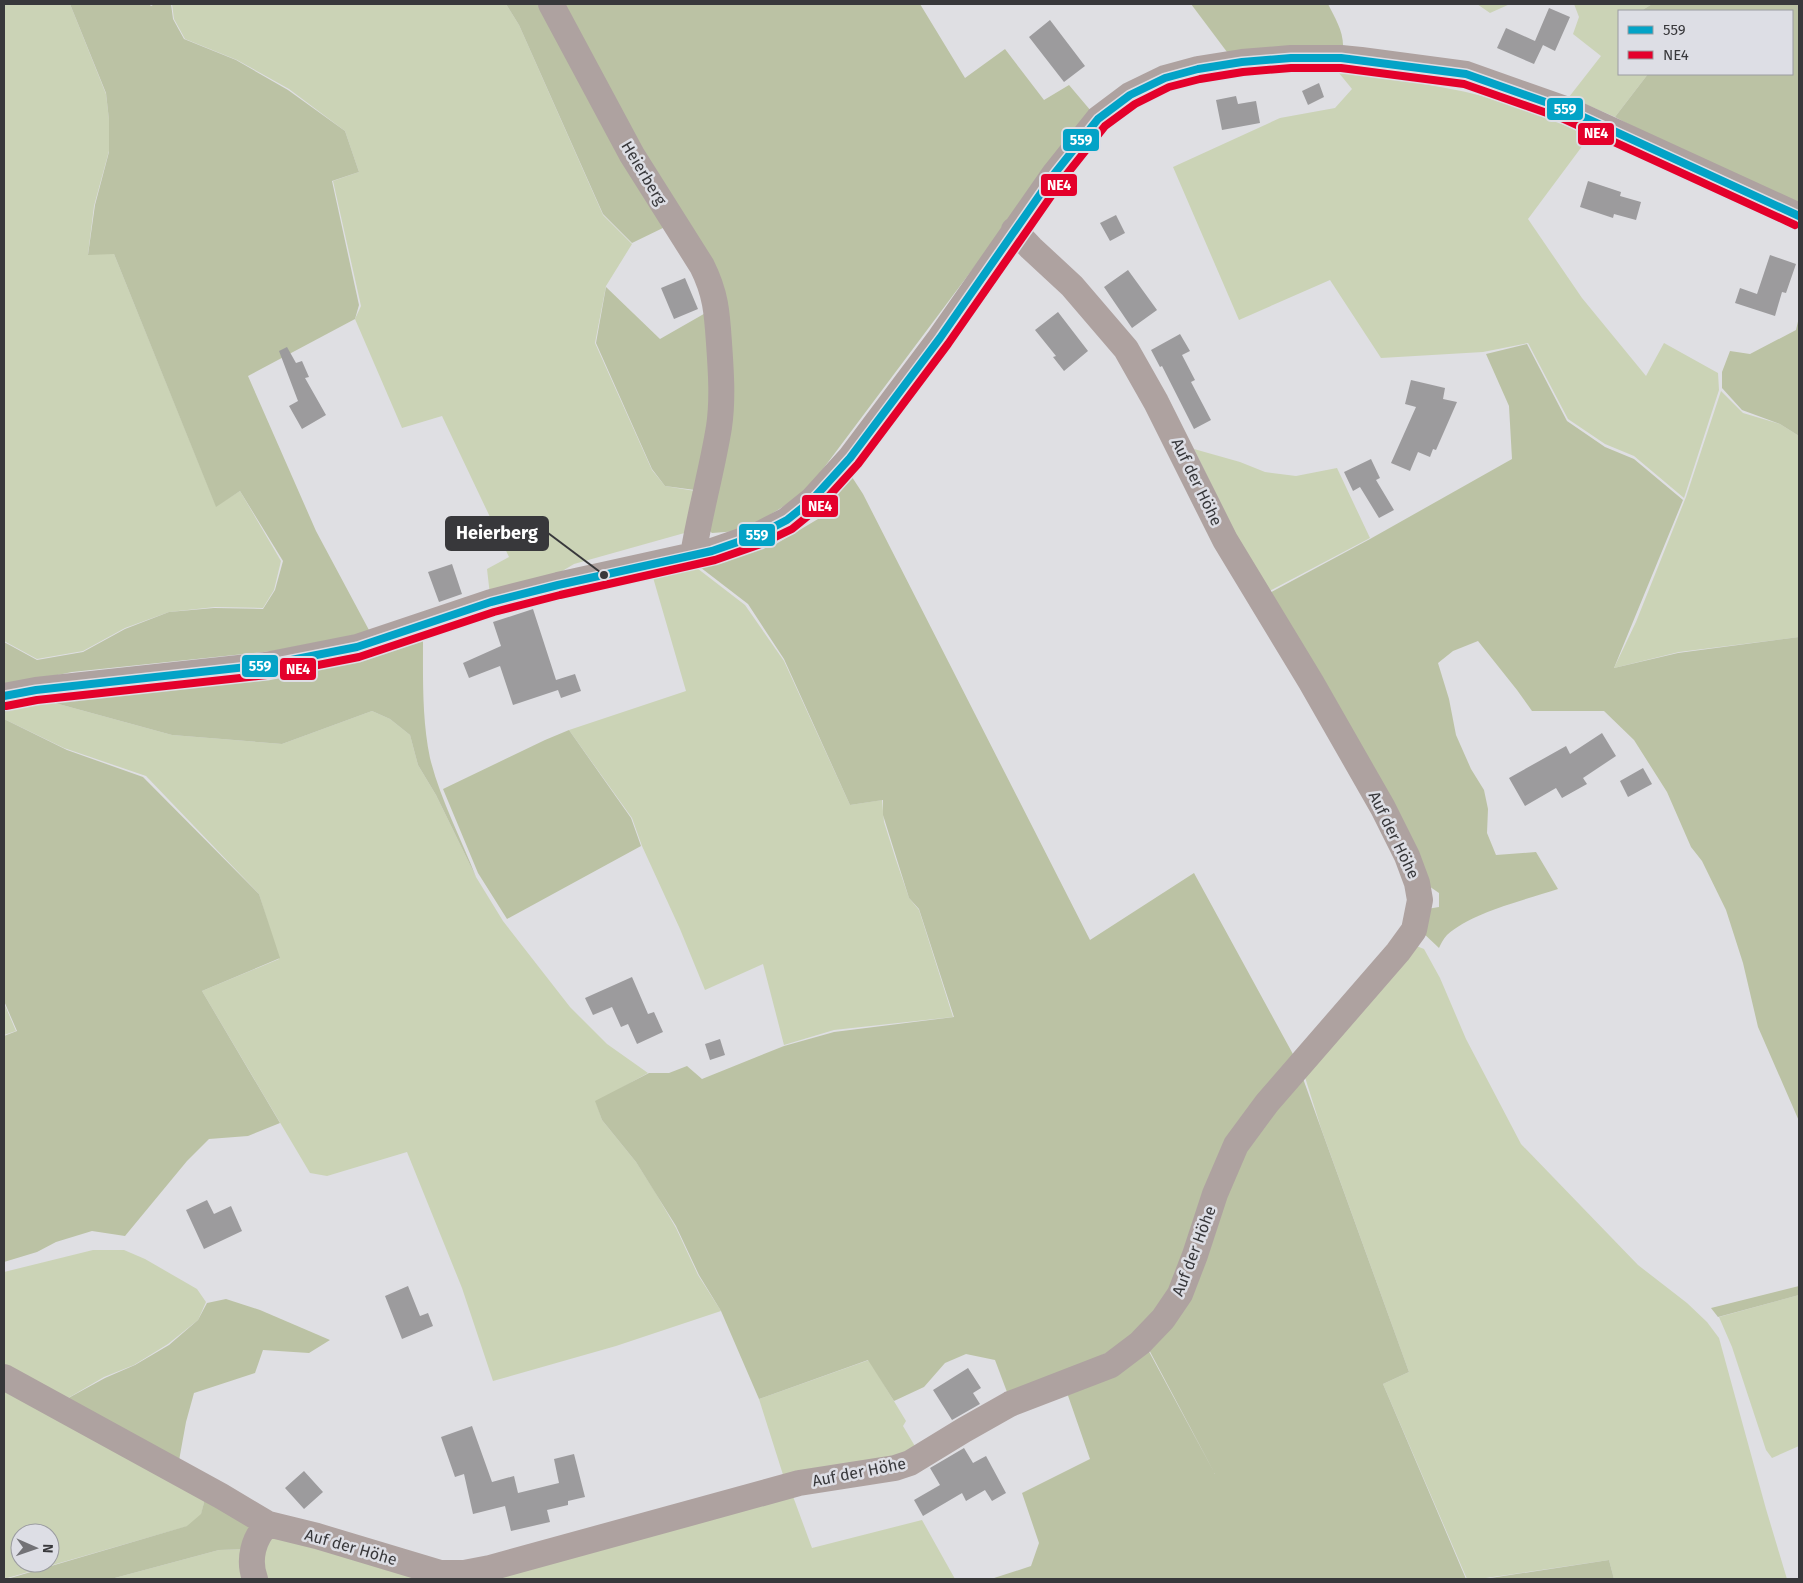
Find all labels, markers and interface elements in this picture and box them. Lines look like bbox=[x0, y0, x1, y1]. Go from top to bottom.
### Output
legend bbox=[1618, 10, 1793, 75]
text: 559 bbox=[1663, 21, 1686, 39]
text: NE4 bbox=[1663, 46, 1689, 64]
line badge: 559 bbox=[1546, 97, 1584, 121]
text: 559 bbox=[1554, 101, 1576, 118]
line badge: NE4 bbox=[1577, 122, 1615, 146]
text: NE4 bbox=[1584, 125, 1608, 142]
line badge: 559 bbox=[1062, 128, 1100, 152]
text: 559 bbox=[1070, 132, 1092, 149]
street label: Heierberg bbox=[617, 137, 671, 209]
line badge: NE4 bbox=[1040, 173, 1078, 197]
text: NE4 bbox=[1047, 177, 1071, 194]
street label: Auf der Höhe bbox=[1168, 435, 1226, 529]
line badge: NE4 bbox=[801, 494, 839, 518]
text: NE4 bbox=[808, 498, 832, 515]
callout: Heierberg bbox=[446, 517, 548, 550]
text: Heierberg bbox=[456, 522, 538, 544]
line badge: 559 bbox=[738, 523, 776, 547]
text: 559 bbox=[746, 527, 768, 544]
line badge: 559 bbox=[241, 654, 279, 678]
line badge: NE4 bbox=[279, 657, 317, 681]
text: 559 bbox=[249, 658, 271, 675]
text: NE4 bbox=[286, 661, 310, 678]
street label: Auf der Höhe bbox=[1365, 788, 1423, 882]
street label: Auf der Höhe bbox=[1168, 1203, 1220, 1299]
street label: Auf der Höhe bbox=[811, 1454, 907, 1490]
north arrow bbox=[10, 1523, 60, 1573]
street label: Auf der Höhe bbox=[303, 1525, 399, 1569]
text: N bbox=[39, 1543, 56, 1553]

